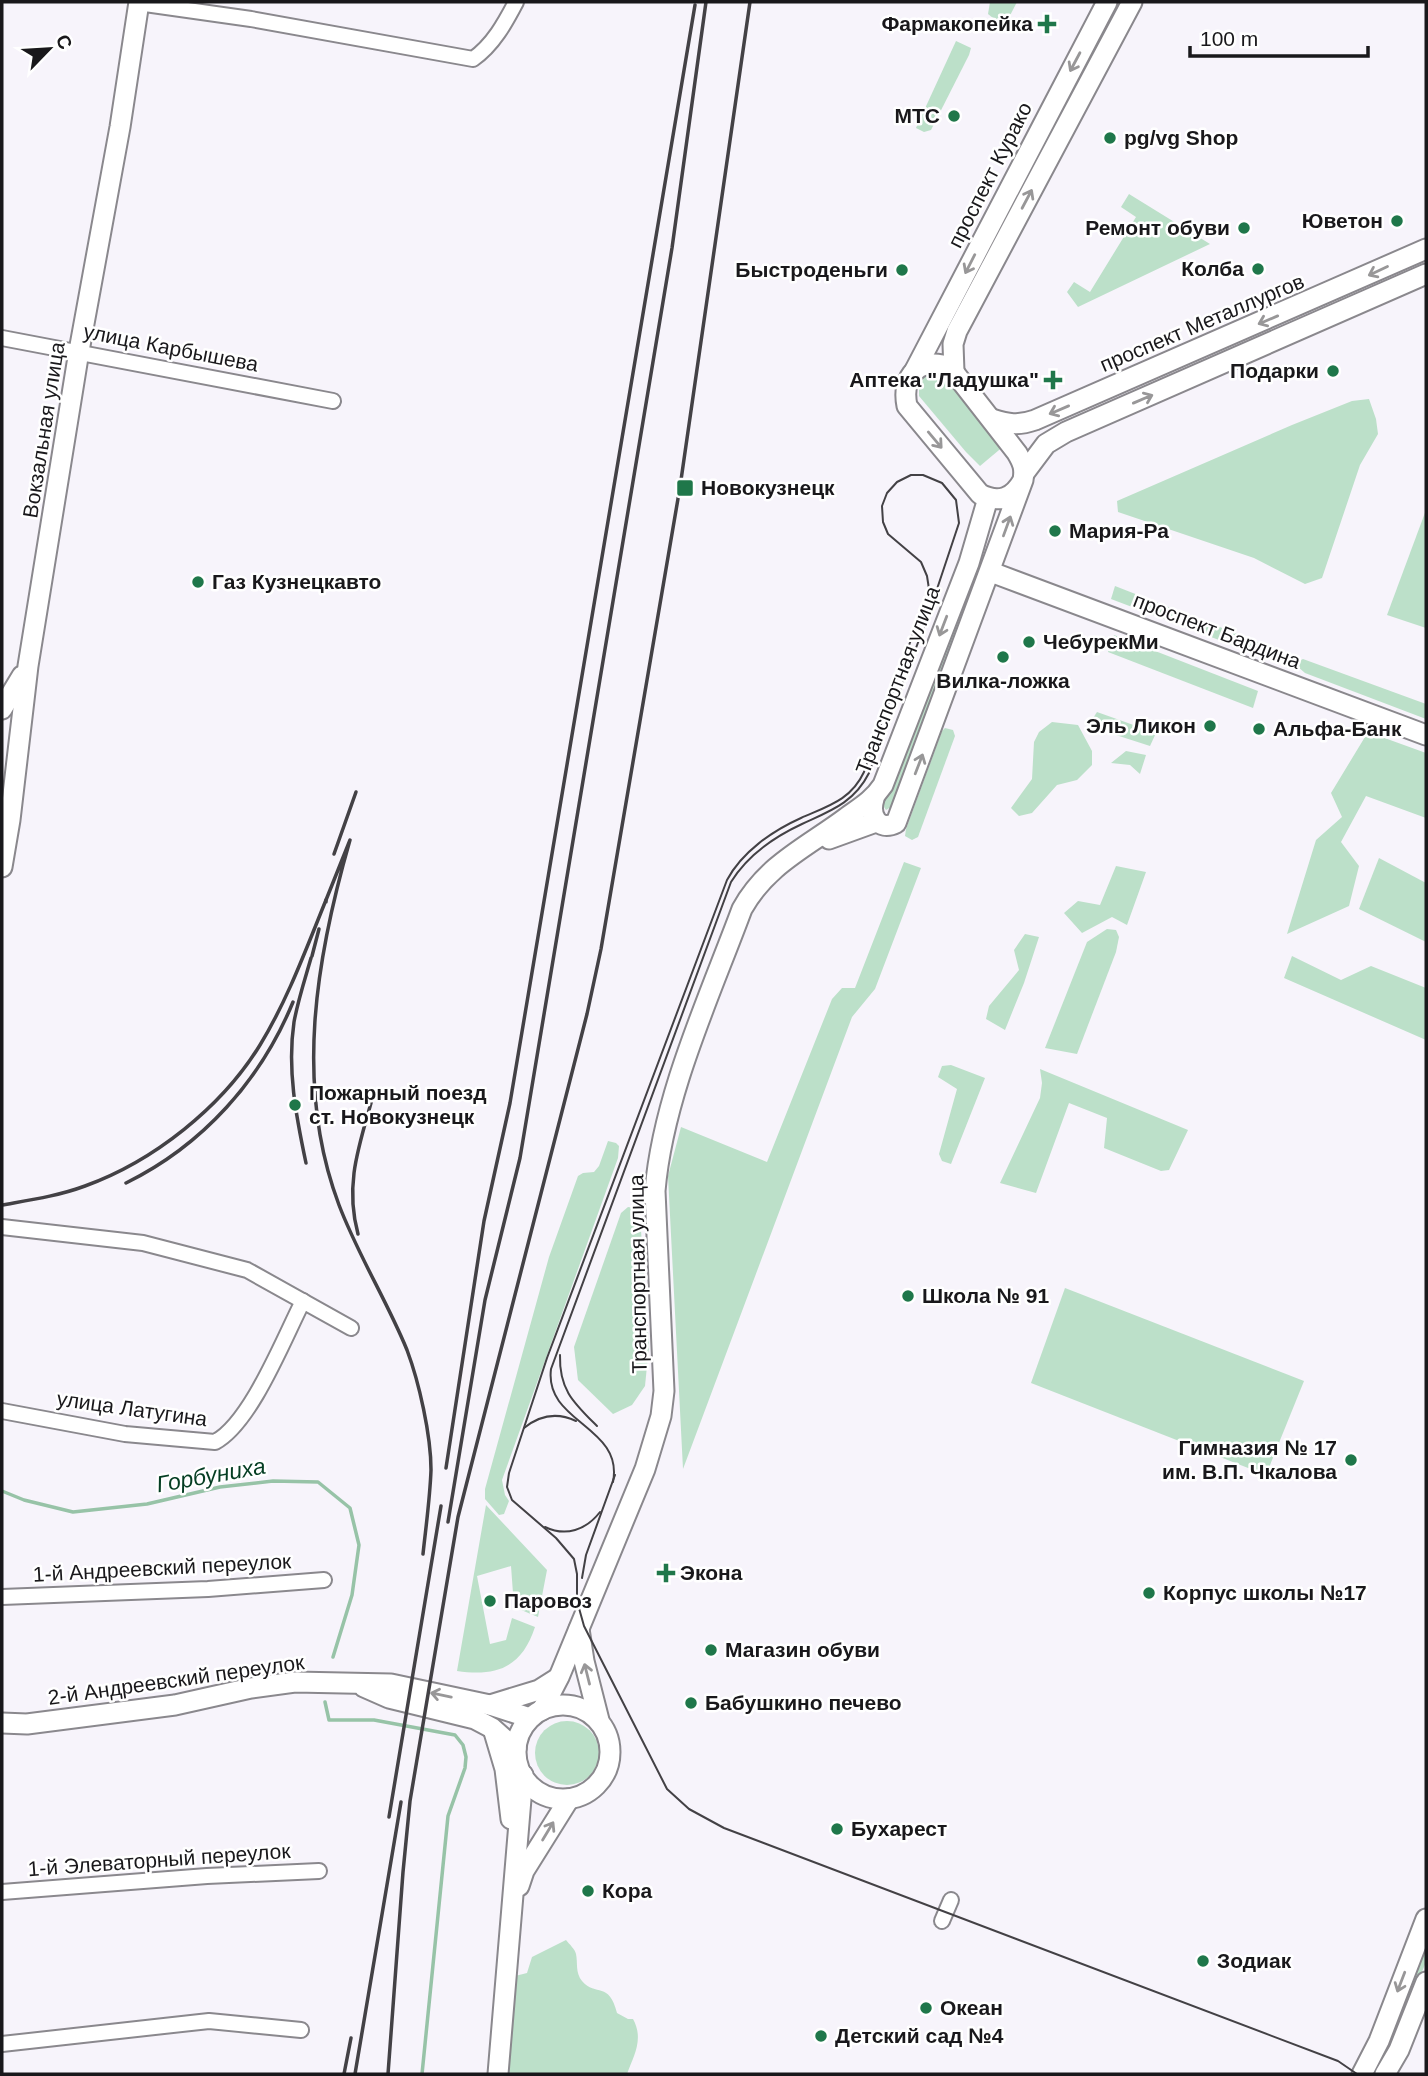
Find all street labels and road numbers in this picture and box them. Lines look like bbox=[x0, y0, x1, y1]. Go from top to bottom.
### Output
street label: проспект Курако bbox=[943, 98, 1036, 251]
street label: проспект Металлургов bbox=[1096, 269, 1307, 376]
street label: улица Карбышева bbox=[82, 319, 261, 376]
street label: Вокзальная улица bbox=[18, 340, 69, 520]
street label: Транспортная улица bbox=[851, 582, 944, 777]
street label: проспект Бардина bbox=[1130, 588, 1304, 673]
street label: Транспортная улица bbox=[624, 1174, 651, 1374]
street label: улица Латугина bbox=[55, 1387, 209, 1430]
street label: 1-й Андреевский переулок bbox=[32, 1549, 293, 1586]
street label: 2-й Андреевский переулок bbox=[46, 1650, 306, 1709]
street label: 1-й Элеваторный переулок bbox=[27, 1839, 292, 1880]

